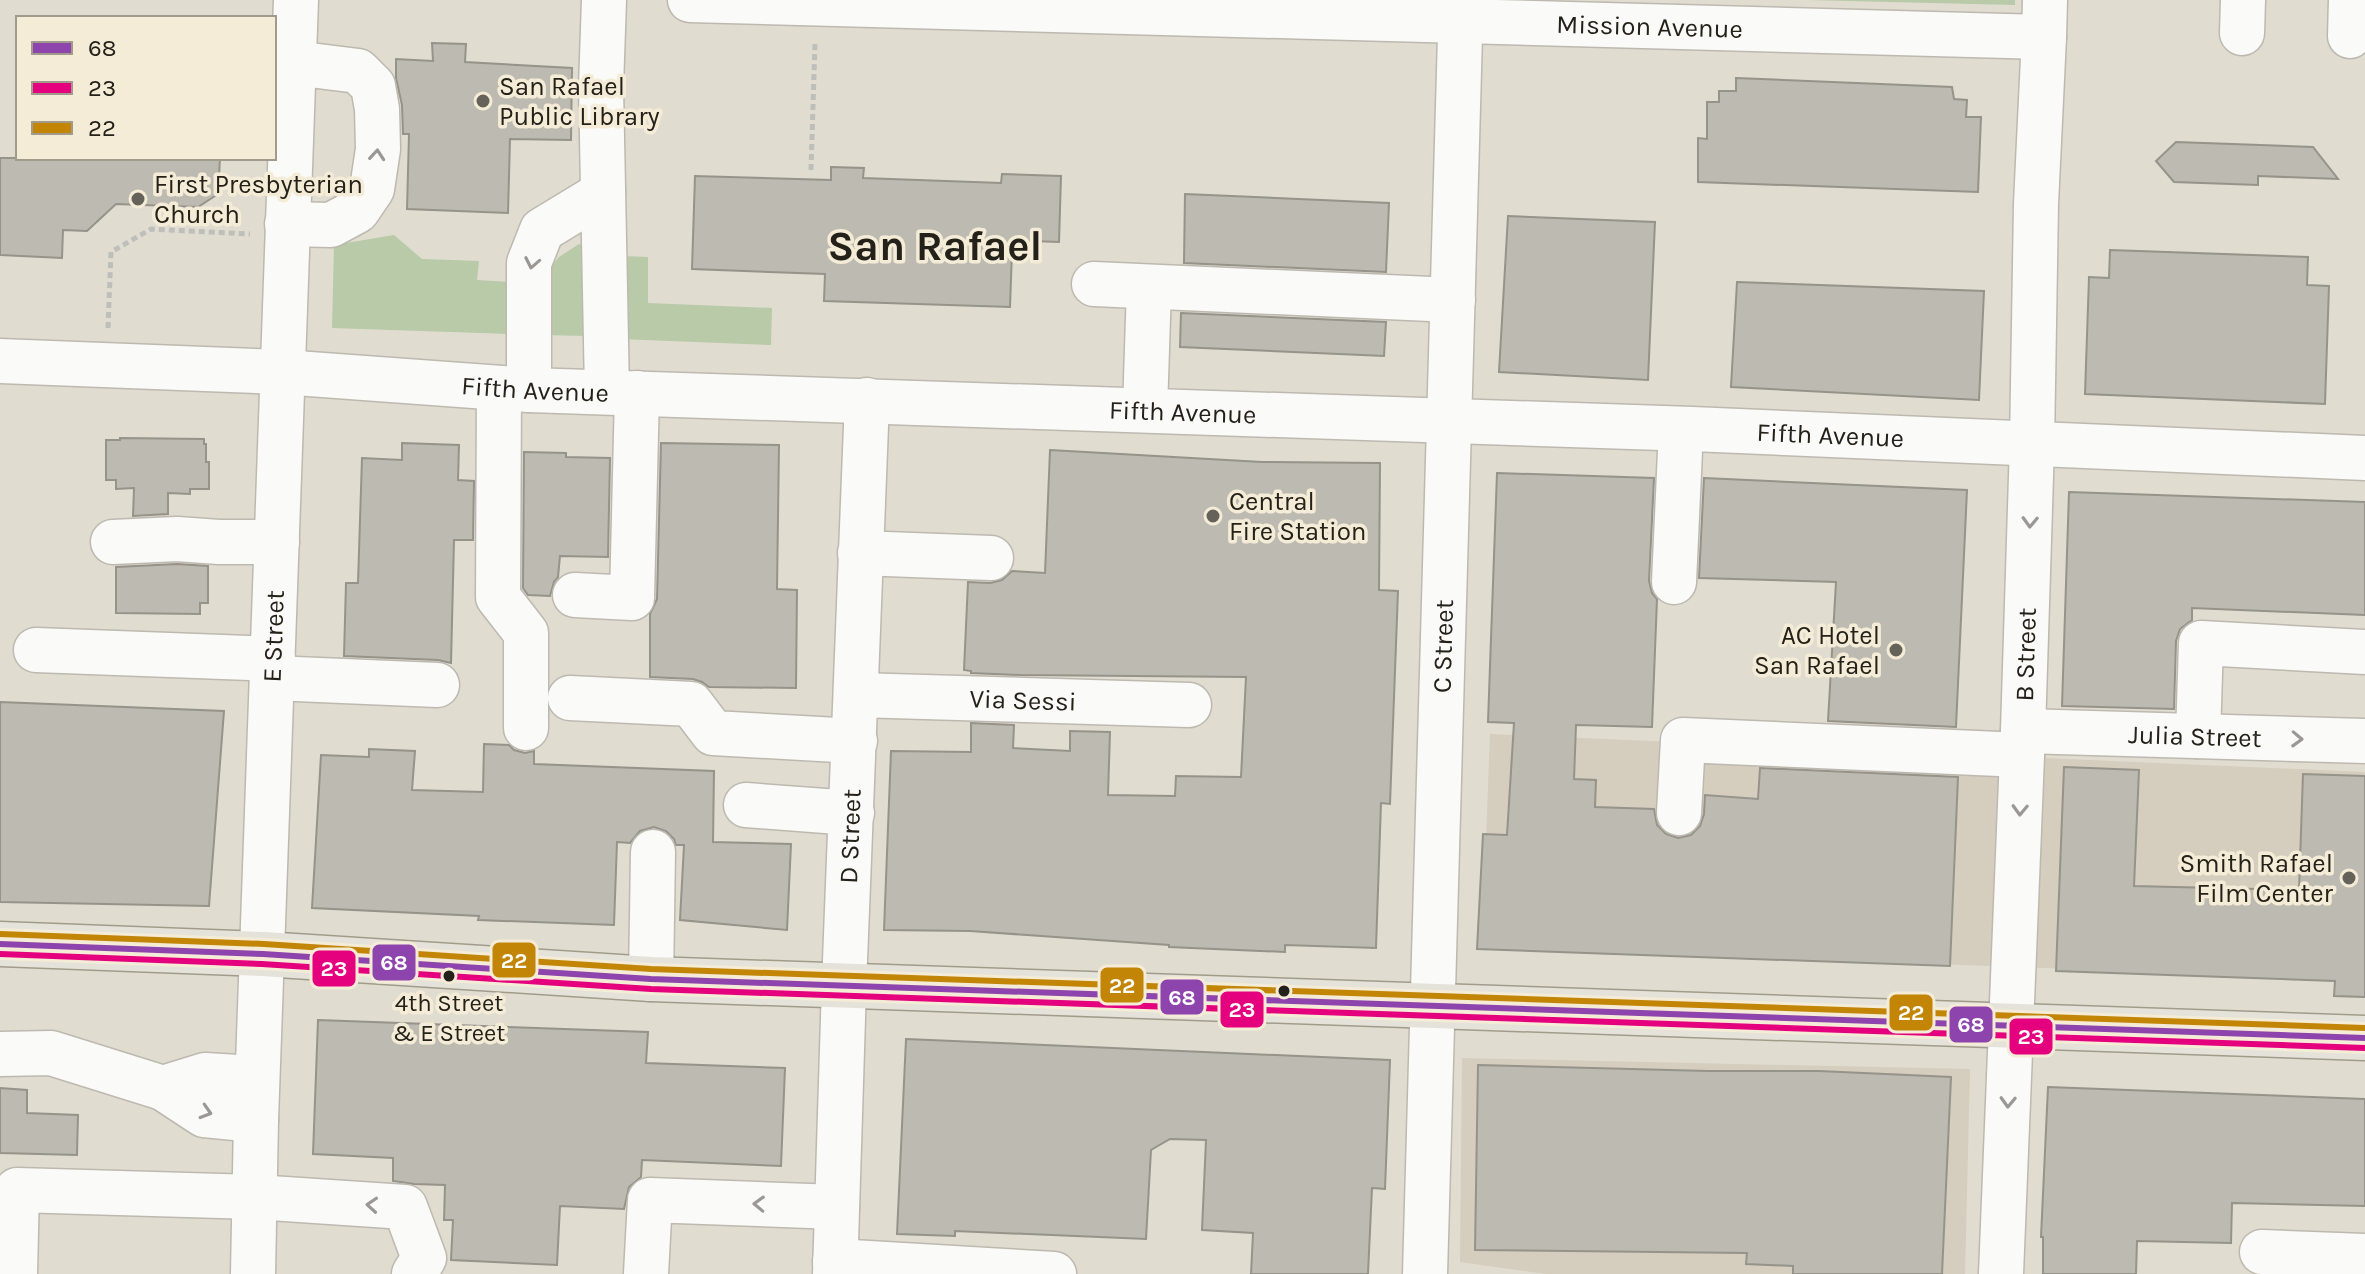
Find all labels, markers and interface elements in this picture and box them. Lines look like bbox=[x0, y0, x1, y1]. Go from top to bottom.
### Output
street label: Mission Avenue bbox=[1556, 9, 1743, 45]
legend bbox=[16, 16, 276, 160]
text: 68 bbox=[88, 34, 117, 62]
place label: San Rafael Public Library bbox=[499, 71, 660, 132]
text: 23 bbox=[88, 74, 116, 102]
marker: San Rafael Public Library bbox=[474, 92, 492, 110]
text: 22 bbox=[88, 114, 116, 142]
one-way arrow bbox=[368, 149, 385, 162]
place label: First Presbyterian Church bbox=[154, 169, 363, 230]
marker: First Presbyterian Church bbox=[129, 190, 147, 208]
district label: San Rafael bbox=[828, 221, 1042, 271]
one-way arrow bbox=[524, 255, 541, 269]
street label: Fifth Avenue bbox=[460, 370, 609, 409]
street label: Fifth Avenue bbox=[1108, 394, 1257, 430]
street label: Fifth Avenue bbox=[1756, 417, 1905, 454]
place label: Central Fire Station bbox=[1229, 486, 1367, 547]
marker: Central Fire Station bbox=[1204, 507, 1222, 525]
one-way arrow bbox=[2021, 516, 2038, 529]
street label: E Street bbox=[257, 590, 291, 683]
street label: C Street bbox=[1426, 599, 1460, 693]
street label: B Street bbox=[2009, 607, 2043, 702]
place label: AC Hotel San Rafael bbox=[1754, 620, 1880, 681]
marker: AC Hotel San Rafael bbox=[1887, 641, 1905, 659]
street label: Via Sessi bbox=[969, 683, 1077, 718]
street label: Julia Street bbox=[2128, 719, 2262, 754]
one-way arrow bbox=[2291, 731, 2304, 748]
street label: D Street bbox=[833, 788, 868, 884]
one-way arrow bbox=[2011, 804, 2028, 817]
place label: Smith Rafael Film Center bbox=[2179, 848, 2334, 909]
marker: Smith Rafael Film Center bbox=[2340, 869, 2358, 887]
line badge: 22 bbox=[491, 941, 537, 979]
line badge: 68 bbox=[371, 943, 417, 982]
text: 22 bbox=[501, 948, 527, 974]
line badge: 23 bbox=[311, 949, 357, 988]
text: 68 bbox=[380, 950, 408, 976]
text: 23 bbox=[321, 956, 348, 982]
line badge: 22 bbox=[1099, 966, 1145, 1004]
marker: 4th Street & E Street bbox=[441, 968, 457, 984]
text: 22 bbox=[1109, 973, 1135, 999]
line badge: 68 bbox=[1159, 978, 1205, 1016]
unlabelled marker bbox=[1276, 983, 1292, 999]
text: 68 bbox=[1168, 985, 1196, 1011]
place label: 4th Street & E Street bbox=[393, 989, 505, 1047]
line badge: 23 bbox=[1219, 990, 1265, 1029]
line badge: 22 bbox=[1888, 993, 1934, 1032]
text: 23 bbox=[1229, 997, 1256, 1023]
text: 22 bbox=[1898, 1000, 1924, 1026]
line badge: 68 bbox=[1948, 1005, 1994, 1044]
text: 68 bbox=[1957, 1012, 1985, 1038]
line badge: 23 bbox=[2008, 1017, 2054, 1056]
text: 23 bbox=[2018, 1024, 2045, 1050]
one-way arrow bbox=[1999, 1096, 2016, 1109]
one-way arrow bbox=[199, 1103, 213, 1119]
one-way arrow bbox=[752, 1196, 765, 1213]
one-way arrow bbox=[365, 1197, 378, 1214]

